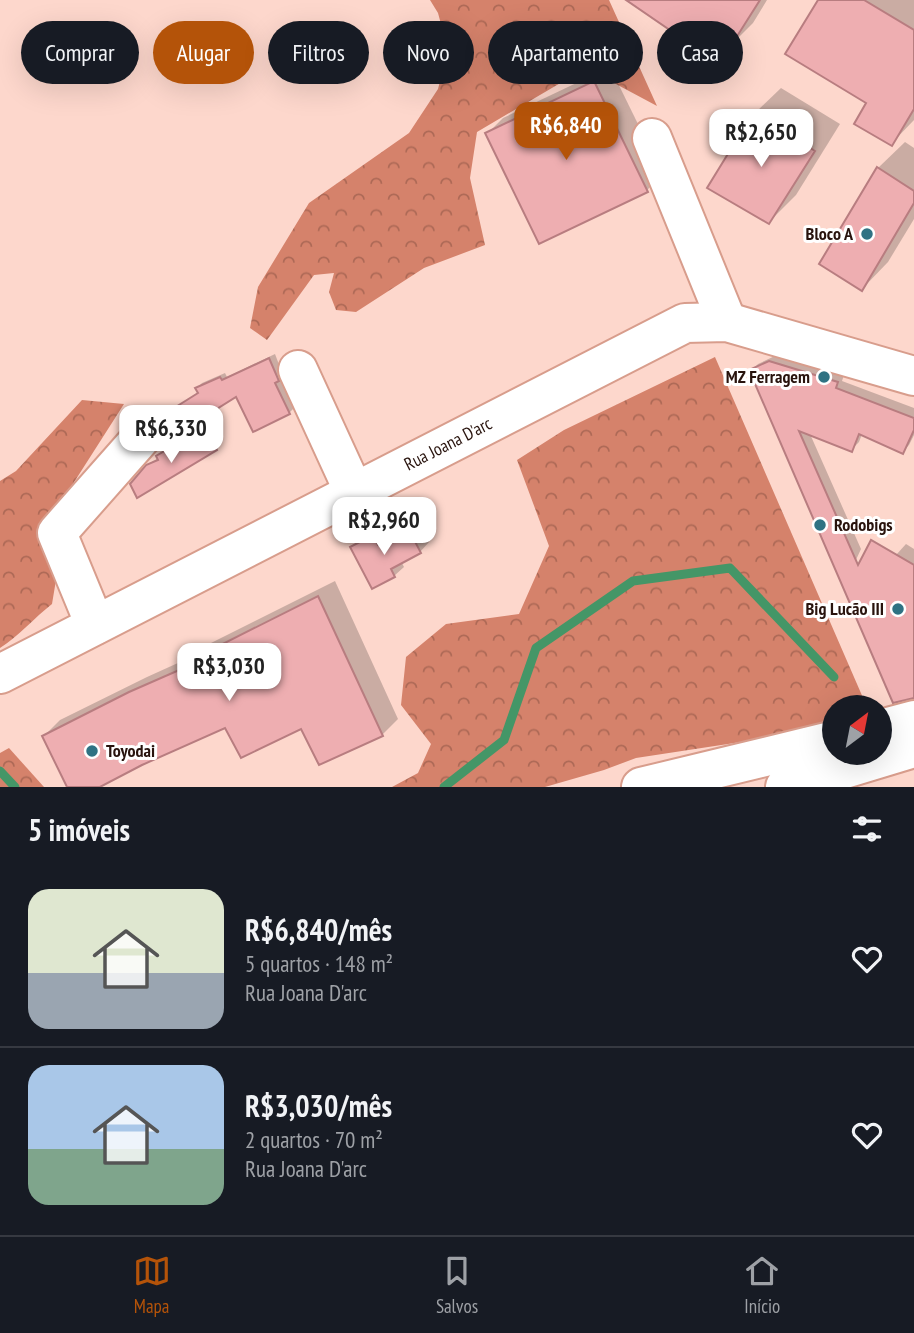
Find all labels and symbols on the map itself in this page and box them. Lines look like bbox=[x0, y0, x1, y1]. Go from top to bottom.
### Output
pin: R$6,840 bbox=[501, 102, 631, 162]
pin: R$2,650 bbox=[696, 110, 826, 169]
place label: Bloco A bbox=[806, 222, 854, 245]
marker: Bloco A bbox=[859, 226, 875, 242]
place label: MZ Ferragem bbox=[726, 365, 810, 388]
marker: MZ Ferragem bbox=[816, 369, 832, 385]
pin: R$6,330 bbox=[106, 406, 236, 465]
street label: Rua Joana D'arc bbox=[400, 411, 496, 475]
pin: R$2,960 bbox=[319, 498, 449, 557]
place label: Rodobigs bbox=[834, 513, 893, 536]
marker: Rodobigs bbox=[812, 517, 828, 533]
place label: Big Lucão III bbox=[806, 597, 884, 620]
marker: Big Lucão III bbox=[890, 601, 906, 617]
pin: R$3,030 bbox=[164, 644, 294, 703]
north arrow bbox=[822, 695, 892, 765]
place label: Toyodai bbox=[106, 739, 155, 762]
marker: Toyodai bbox=[84, 743, 100, 759]

